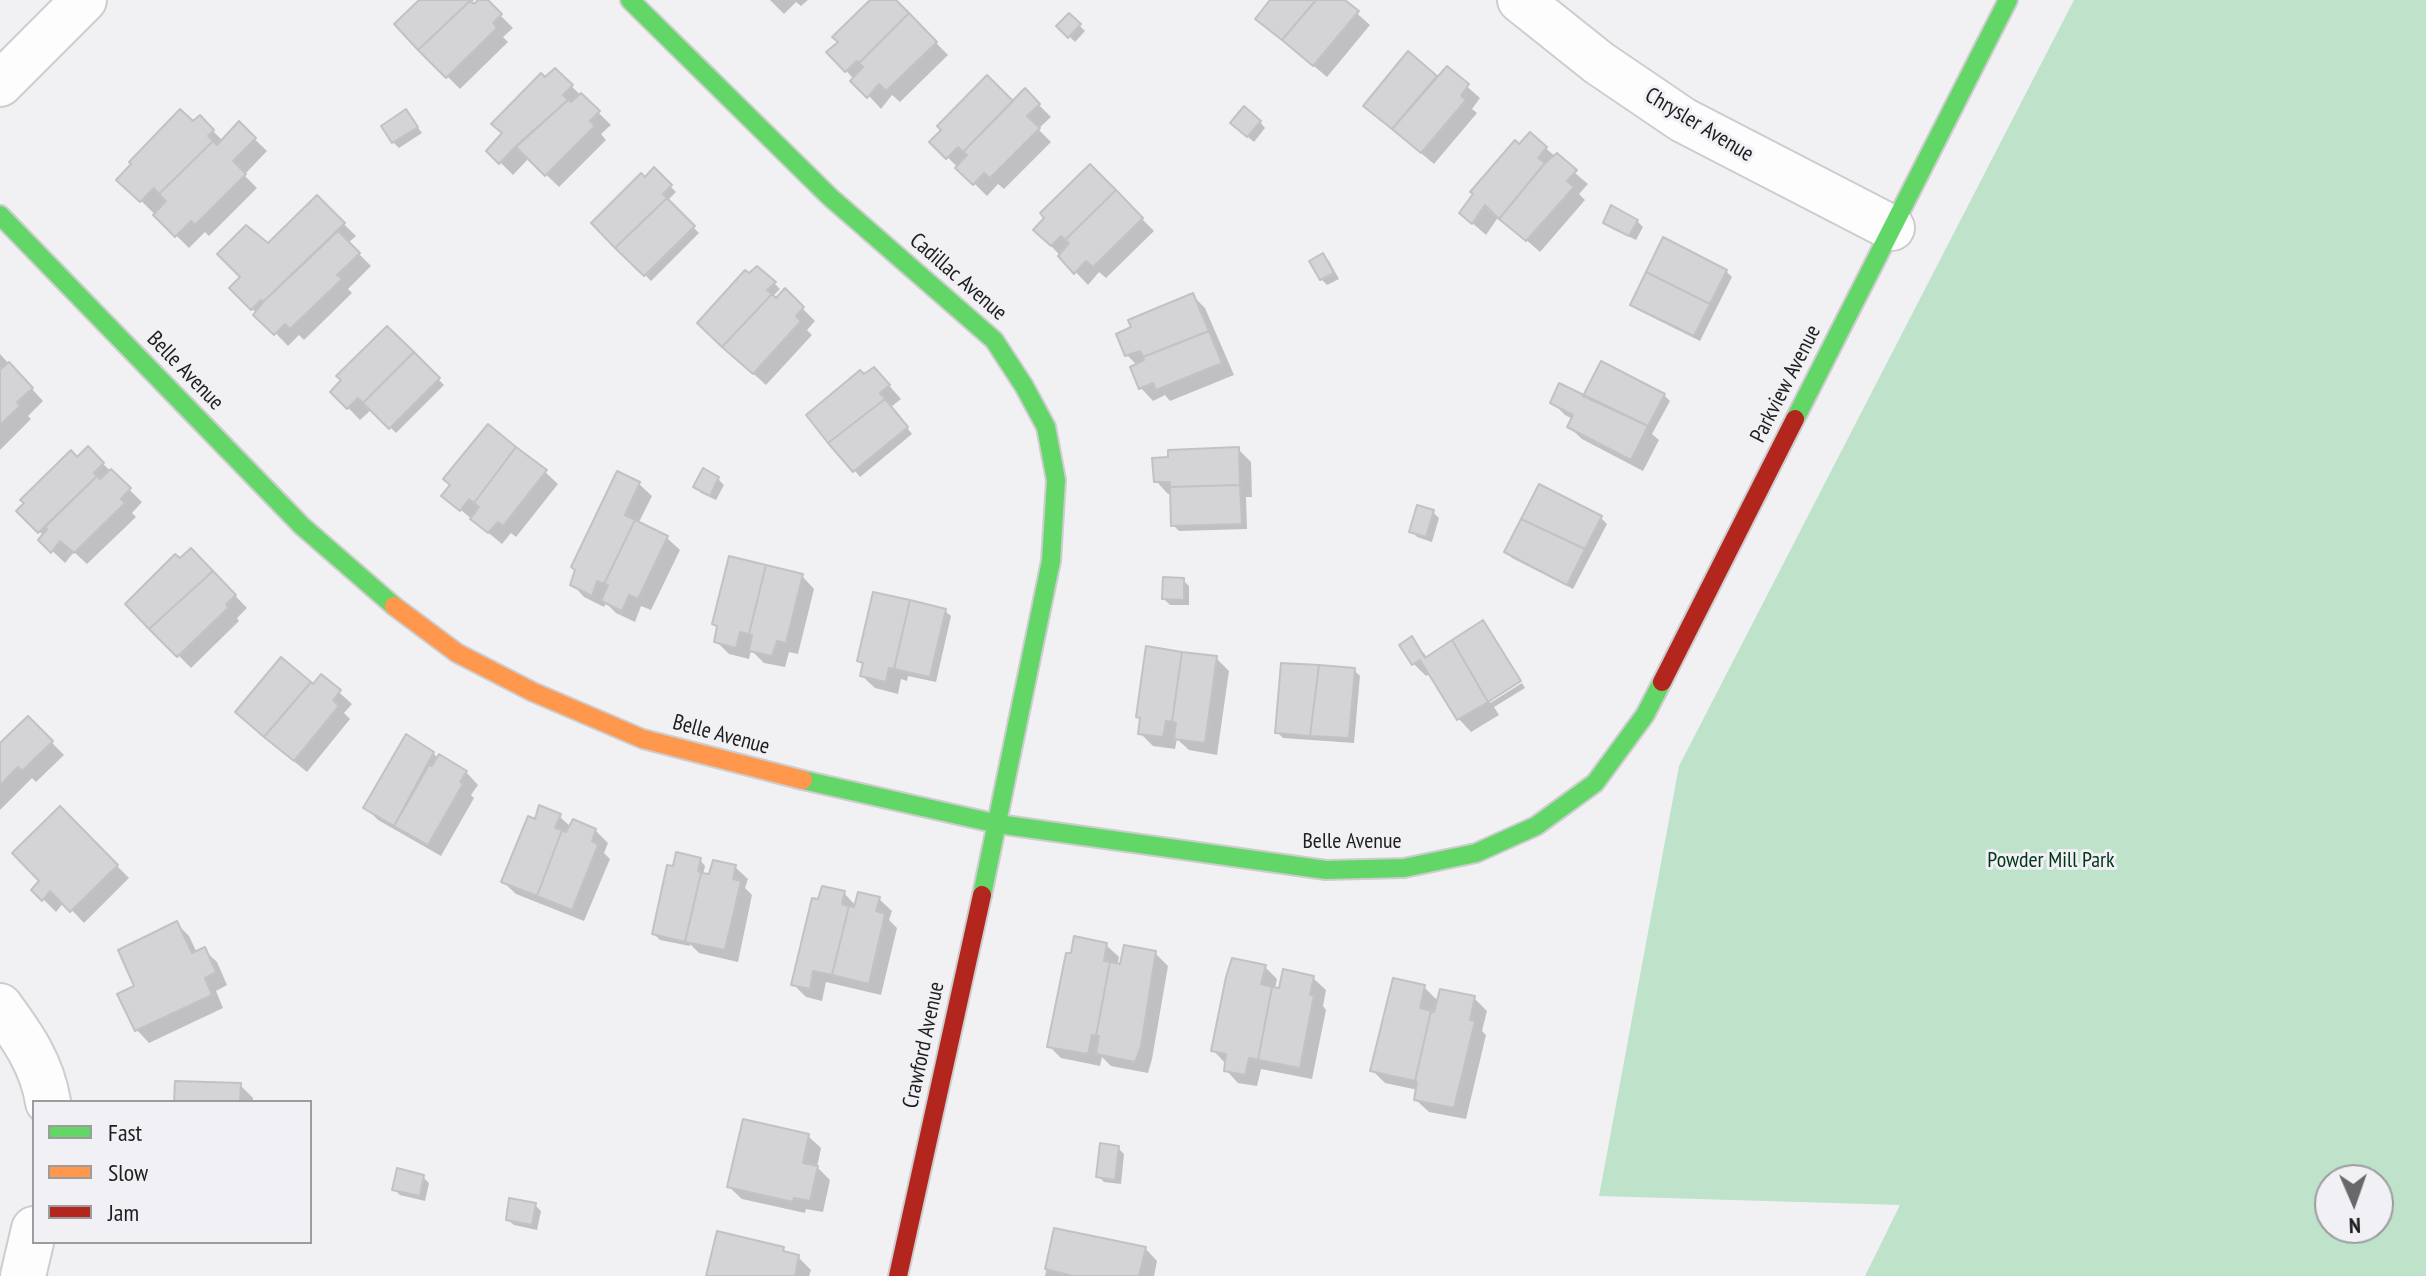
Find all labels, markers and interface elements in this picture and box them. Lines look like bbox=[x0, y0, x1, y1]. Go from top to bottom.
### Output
street label: Chrysler Avenue bbox=[1640, 82, 1758, 168]
street label: Cadillac Avenue bbox=[904, 228, 1012, 326]
street label: Parkview Avenue bbox=[1745, 321, 1827, 447]
street label: Belle Avenue bbox=[141, 326, 229, 416]
street label: Belle Avenue bbox=[670, 709, 772, 761]
street label: Belle Avenue bbox=[1302, 829, 1402, 855]
park label: Powder Mill Park bbox=[1987, 848, 2115, 874]
street label: Crawford Avenue bbox=[898, 979, 950, 1111]
legend bbox=[32, 1100, 312, 1244]
text: Fast bbox=[108, 1117, 142, 1148]
text: Slow bbox=[108, 1157, 148, 1188]
north arrow bbox=[2314, 1164, 2394, 1244]
text: Jam bbox=[108, 1197, 139, 1228]
text: N bbox=[2348, 1212, 2361, 1240]

